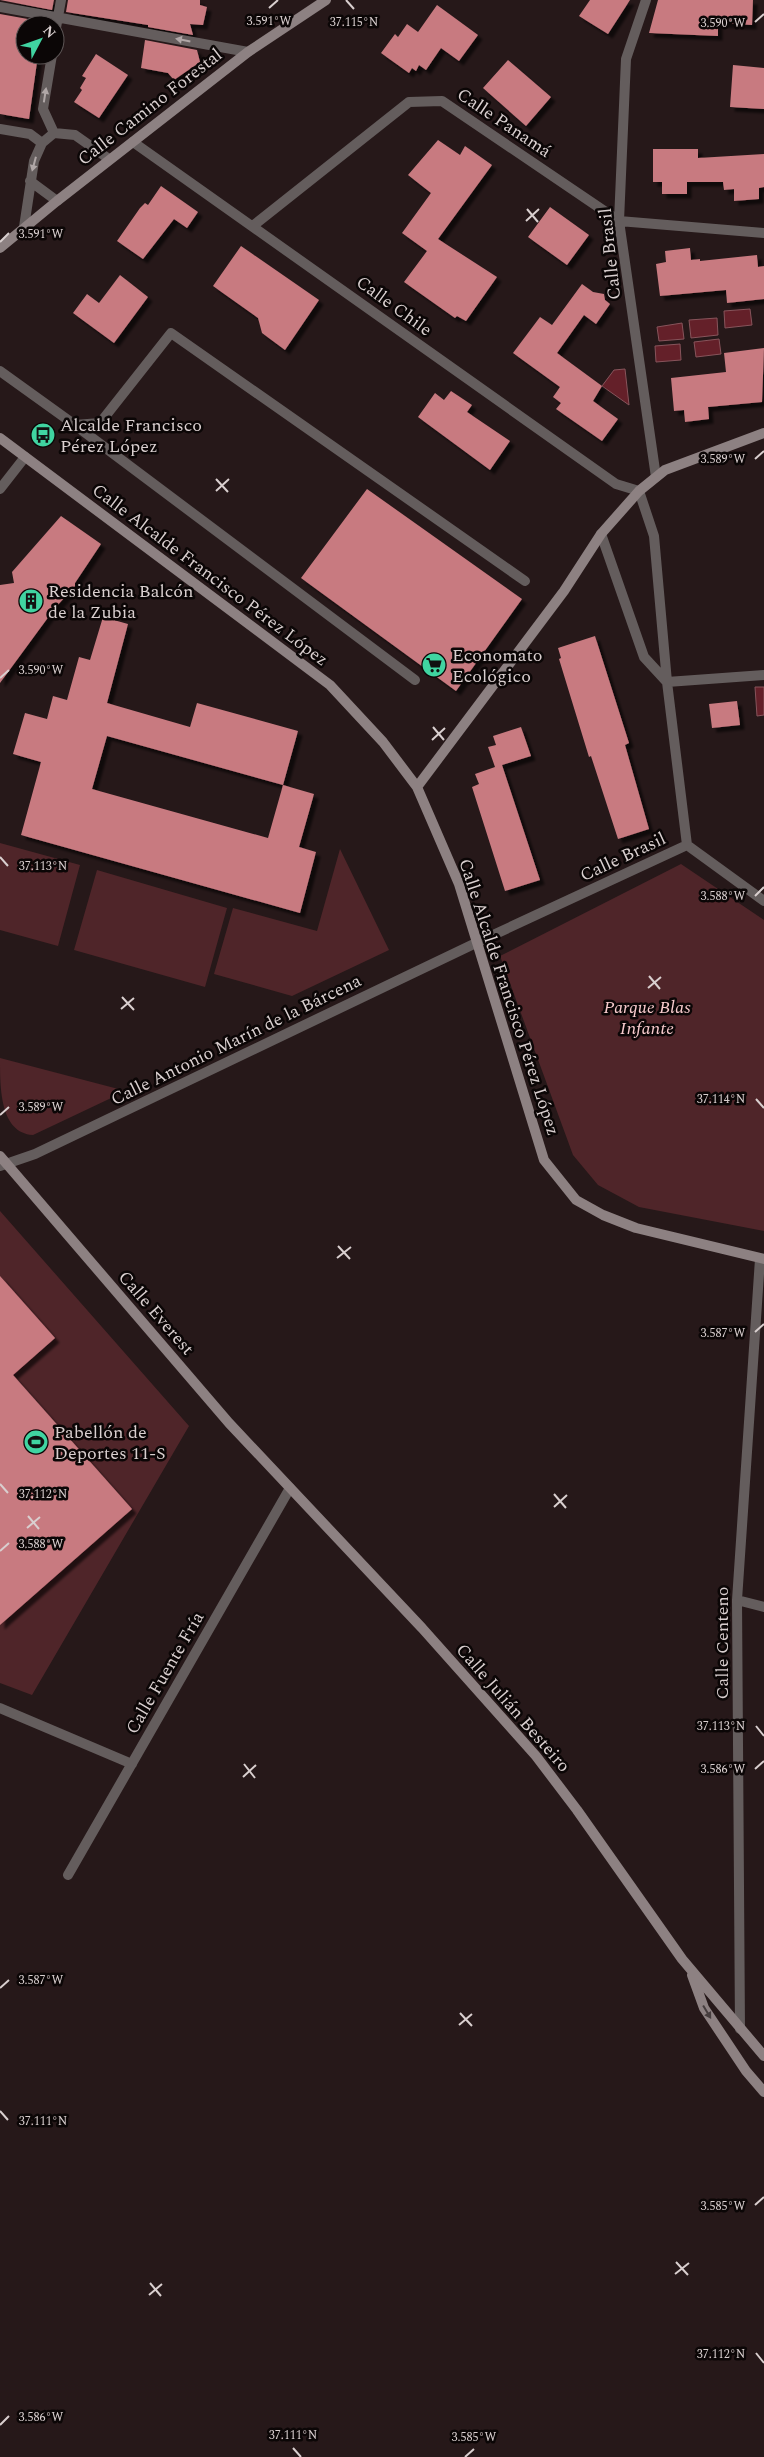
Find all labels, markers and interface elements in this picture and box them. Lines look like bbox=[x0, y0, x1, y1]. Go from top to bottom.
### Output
text: 3.591°W bbox=[247, 12, 292, 31]
text: 37.115°N bbox=[330, 13, 378, 32]
text: 3.590°W bbox=[701, 14, 746, 33]
north arrow bbox=[15, 15, 65, 65]
text: N bbox=[38, 21, 61, 43]
one-way arrow bbox=[175, 35, 191, 43]
street label: Calle Camino Forestal bbox=[72, 42, 228, 172]
street label: Calle Panamá bbox=[451, 81, 557, 165]
one-way arrow bbox=[42, 87, 50, 103]
one-way arrow bbox=[30, 157, 38, 172]
street label: Calle Brasil bbox=[592, 207, 628, 301]
text: 3.591°W bbox=[19, 225, 64, 244]
street label: Calle Chile bbox=[350, 269, 438, 343]
place label: Alcalde Francisco Pérez López bbox=[60, 412, 202, 460]
bus stop icon: Alcalde Francisco Pérez López bbox=[30, 422, 56, 448]
text: 3.589°W bbox=[701, 450, 746, 469]
street label: Calle Alcalde Francisco Pérez López bbox=[86, 477, 334, 673]
place label: Residencia Balcón de la Zubia bbox=[48, 578, 194, 626]
building icon: Residencia Balcón de la Zubia bbox=[18, 588, 44, 614]
place label: Economato Ecológico bbox=[452, 642, 543, 690]
supermarket icon: Economato Ecológico bbox=[421, 652, 447, 678]
text: 3.590°W bbox=[19, 661, 64, 680]
street label: Calle Brasil bbox=[575, 825, 671, 889]
street label: Calle Alcalde Francisco Pérez López bbox=[451, 855, 567, 1139]
text: 37.113°N bbox=[19, 857, 67, 876]
text: 3.588°W bbox=[701, 887, 746, 906]
street label: Calle Antonio Marín de la Bárcena bbox=[106, 967, 366, 1113]
park label: Parque Blas Infante bbox=[604, 994, 691, 1042]
text: 37.114°N bbox=[697, 1090, 745, 1109]
text: 3.589°W bbox=[19, 1098, 64, 1117]
street label: Calle Everest bbox=[112, 1265, 200, 1361]
text: 3.587°W bbox=[701, 1324, 746, 1343]
place label: Pabellón de Deportes 11-S bbox=[54, 1419, 166, 1467]
sports icon: Pabellón de Deportes 11-S bbox=[23, 1429, 49, 1455]
text: 37.112°N bbox=[19, 1485, 67, 1504]
text: 3.588°W bbox=[19, 1535, 64, 1554]
street label: Calle Centeno bbox=[709, 1586, 736, 1700]
street label: Calle Fuente Fría bbox=[119, 1607, 211, 1739]
street label: Calle Julián Besteiro bbox=[449, 1638, 577, 1778]
text: 37.113°N bbox=[697, 1717, 745, 1736]
text: 3.586°W bbox=[701, 1760, 746, 1779]
text: 3.587°W bbox=[19, 1971, 64, 1990]
one-way arrow bbox=[703, 2006, 712, 2019]
text: 37.111°N bbox=[19, 2112, 67, 2131]
text: 3.585°W bbox=[701, 2197, 746, 2216]
text: 37.112°N bbox=[697, 2345, 745, 2364]
text: 3.586°W bbox=[19, 2408, 64, 2427]
text: 37.111°N bbox=[269, 2426, 317, 2445]
text: 3.585°W bbox=[452, 2428, 497, 2447]

